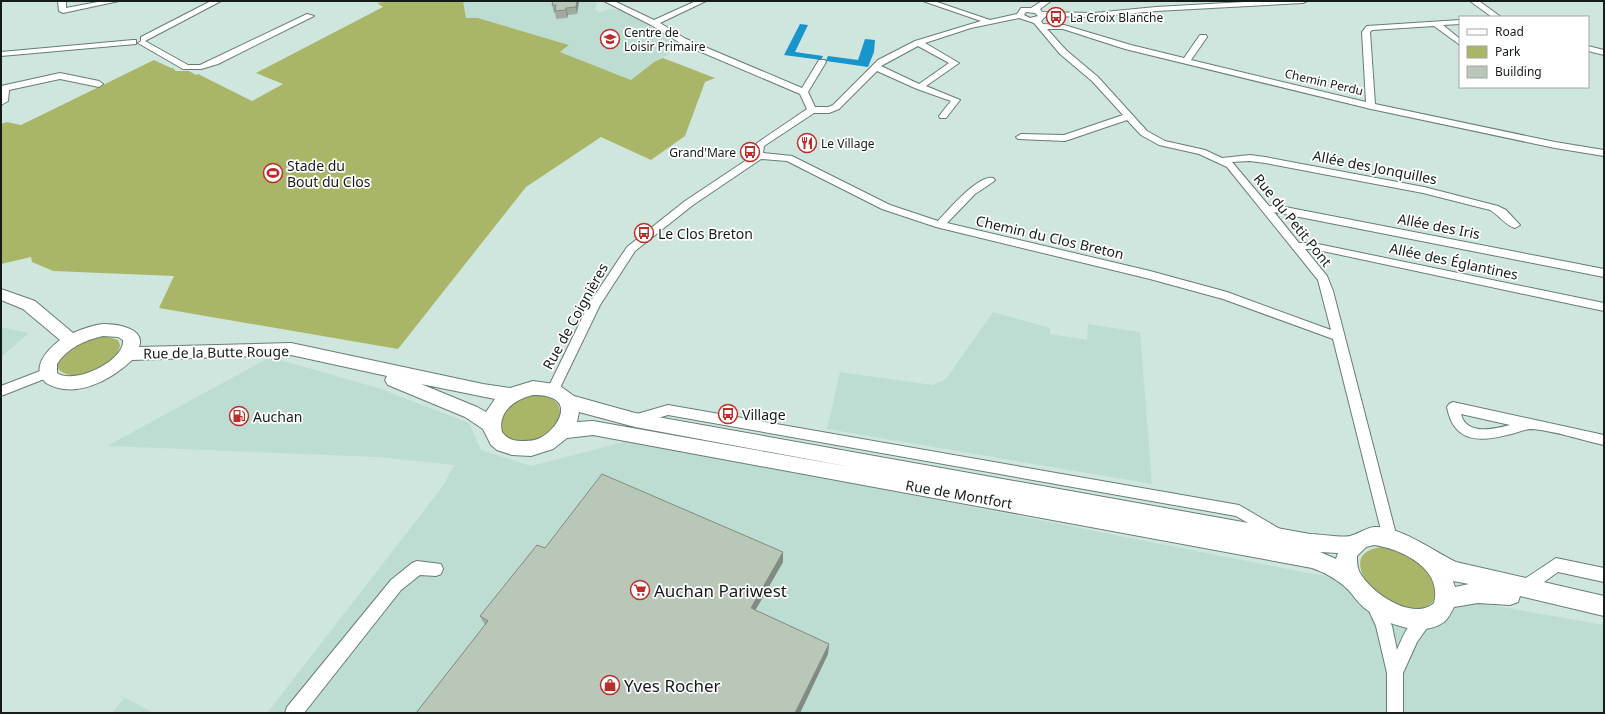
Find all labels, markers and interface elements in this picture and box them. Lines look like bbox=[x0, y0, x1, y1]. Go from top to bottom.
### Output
bus stop icon: La Croix Blanche bbox=[1045, 6, 1067, 28]
place label: La Croix Blanche bbox=[1070, 9, 1163, 26]
legend bbox=[1459, 16, 1589, 88]
text: Road bbox=[1495, 23, 1524, 40]
place label: Centre de Loisir Primaire bbox=[624, 24, 706, 55]
school or university icon: Centre de Loisir Primaire bbox=[599, 28, 621, 50]
text: Park bbox=[1495, 43, 1521, 60]
text: Building bbox=[1495, 63, 1542, 80]
street label: Chemin Perdu bbox=[1283, 65, 1365, 99]
restaurant icon: Le Village bbox=[796, 132, 818, 154]
place label: Le Village bbox=[821, 135, 875, 152]
bus stop icon: Grand'Mare bbox=[739, 141, 761, 163]
place label: Grand'Mare bbox=[669, 144, 736, 161]
street label: Allée des Jonquilles bbox=[1311, 146, 1439, 188]
place label: Stade du Bout du Clos bbox=[287, 156, 371, 191]
sports icon: Stade du Bout du Clos bbox=[262, 162, 284, 184]
street label: Rue du Petit Pont bbox=[1250, 170, 1336, 270]
street label: Allée des Iris bbox=[1396, 209, 1482, 243]
street label: Chemin du Clos Breton bbox=[974, 211, 1126, 263]
bus stop icon: Le Clos Breton bbox=[633, 222, 655, 244]
place label: Le Clos Breton bbox=[658, 224, 753, 243]
street label: Allée des Églantines bbox=[1388, 238, 1520, 284]
street label: Rue de Coignières bbox=[538, 259, 612, 373]
street label: Rue de la Butte Rouge bbox=[143, 341, 289, 363]
bus stop icon: Village bbox=[717, 403, 739, 425]
fuel station icon: Auchan bbox=[228, 405, 250, 427]
place label: Village bbox=[742, 405, 786, 424]
place label: Auchan bbox=[253, 407, 302, 426]
street label: Rue de Montfort bbox=[904, 475, 1014, 513]
supermarket icon: Auchan Pariwest bbox=[629, 579, 651, 601]
place label: Auchan Pariwest bbox=[654, 579, 787, 602]
shop icon: Yves Rocher bbox=[599, 674, 621, 696]
place label: Yves Rocher bbox=[624, 674, 721, 697]

